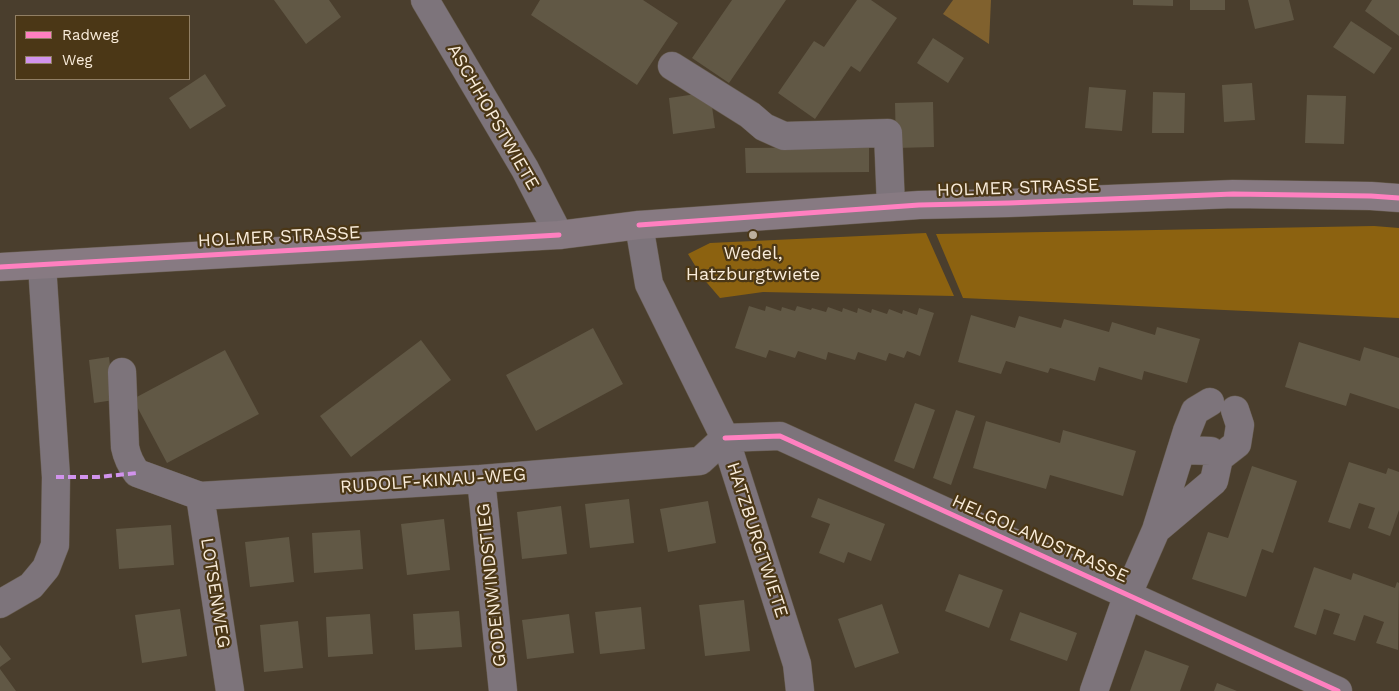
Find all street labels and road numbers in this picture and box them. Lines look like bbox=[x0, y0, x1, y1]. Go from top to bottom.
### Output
street label: ASCHHOPSTWIETE bbox=[442, 40, 544, 194]
street label: HOLMER STRASSE bbox=[936, 174, 1100, 202]
street label: HOLMER STRASSE bbox=[197, 222, 361, 252]
street label: HATZBURGTWIETE bbox=[722, 460, 792, 620]
street label: RUDOLF-KINAU-WEG bbox=[339, 464, 527, 498]
street label: HELGOLANDSTRASSE bbox=[949, 490, 1131, 588]
street label: GODENWINDSTIEG bbox=[473, 502, 511, 668]
street label: LOTSENWEG bbox=[196, 536, 234, 650]

